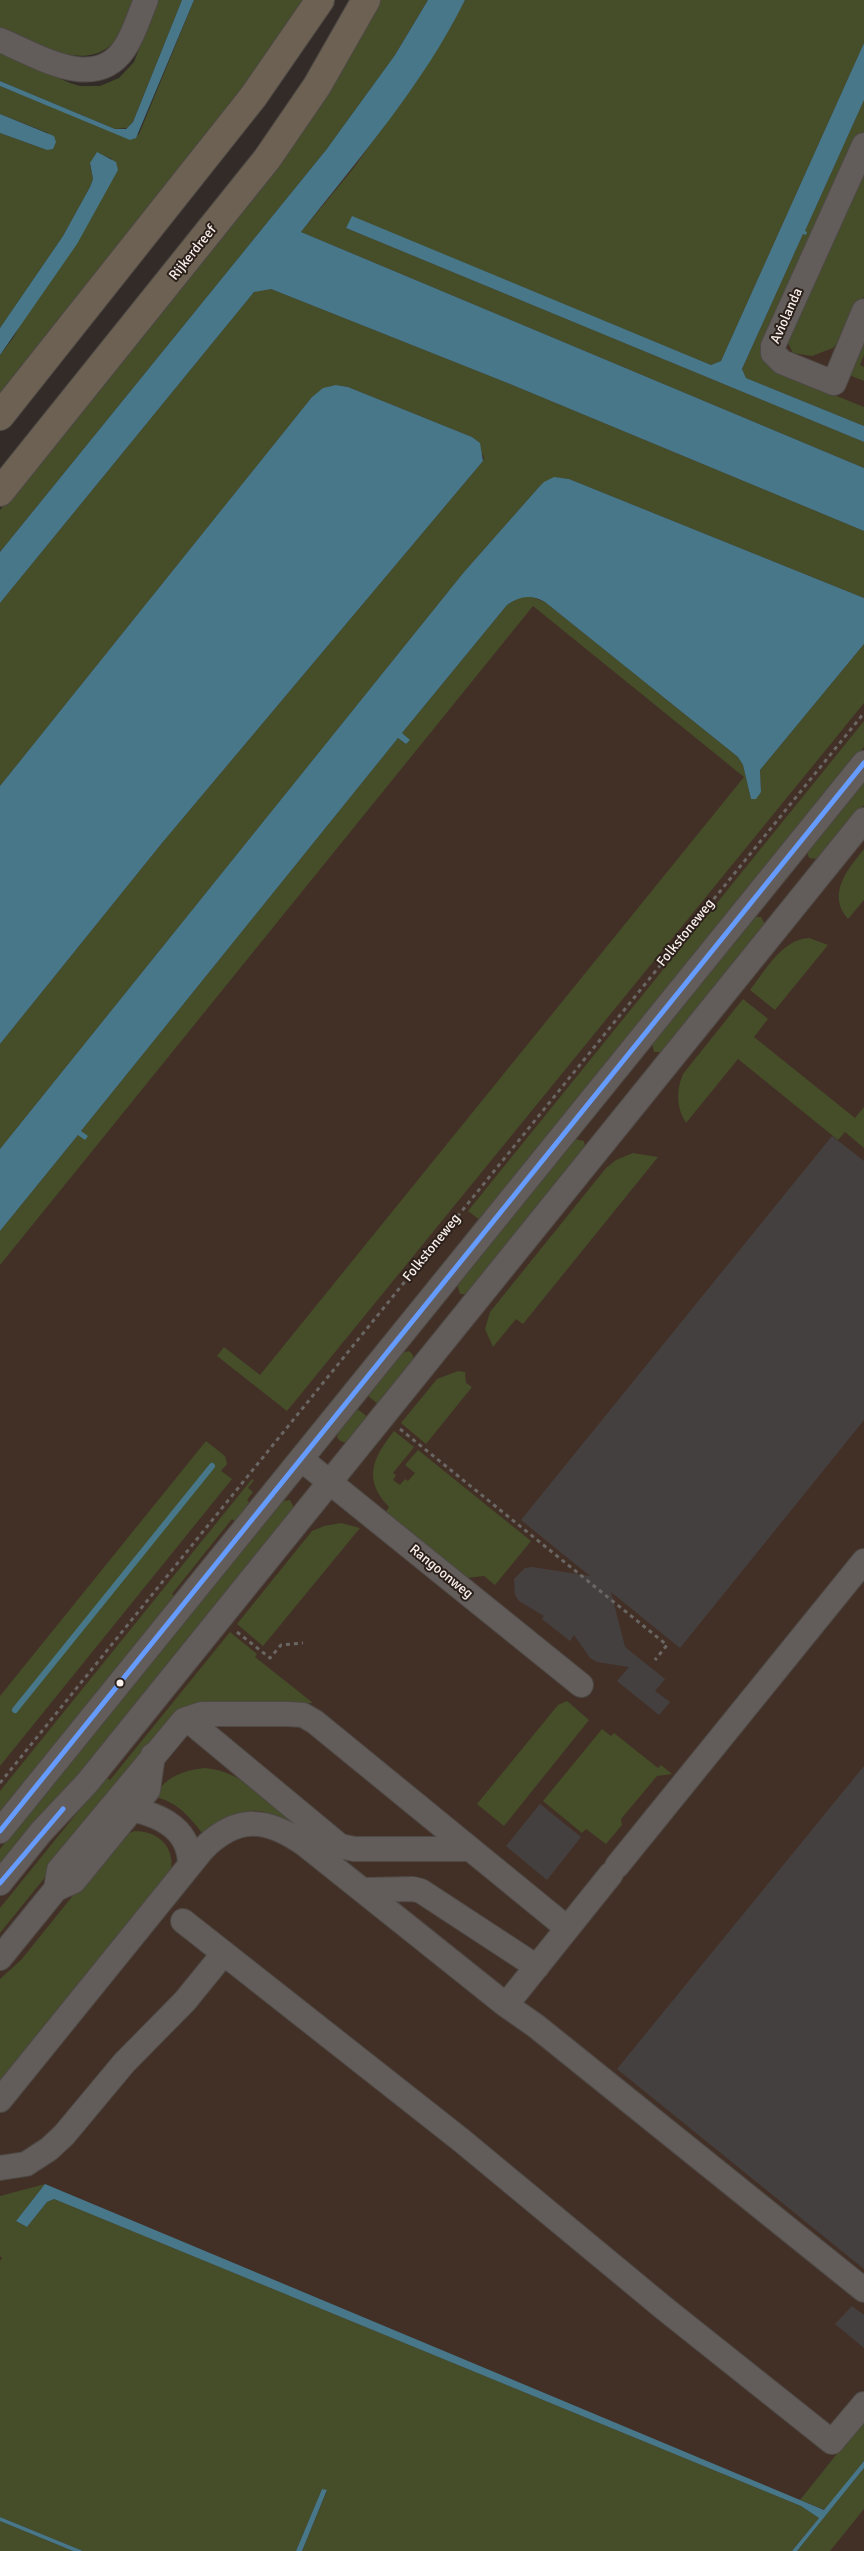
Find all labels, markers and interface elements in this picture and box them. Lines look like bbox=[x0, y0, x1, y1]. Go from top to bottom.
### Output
street label: Rijkerdreef bbox=[166, 222, 220, 284]
street label: Aviolanda bbox=[767, 286, 807, 346]
street label: Folkstoneweg bbox=[654, 896, 718, 970]
street label: Folkstoneweg bbox=[400, 1211, 464, 1285]
street label: Rangoonweg bbox=[406, 1541, 476, 1603]
unlabelled marker bbox=[115, 1678, 125, 1688]

